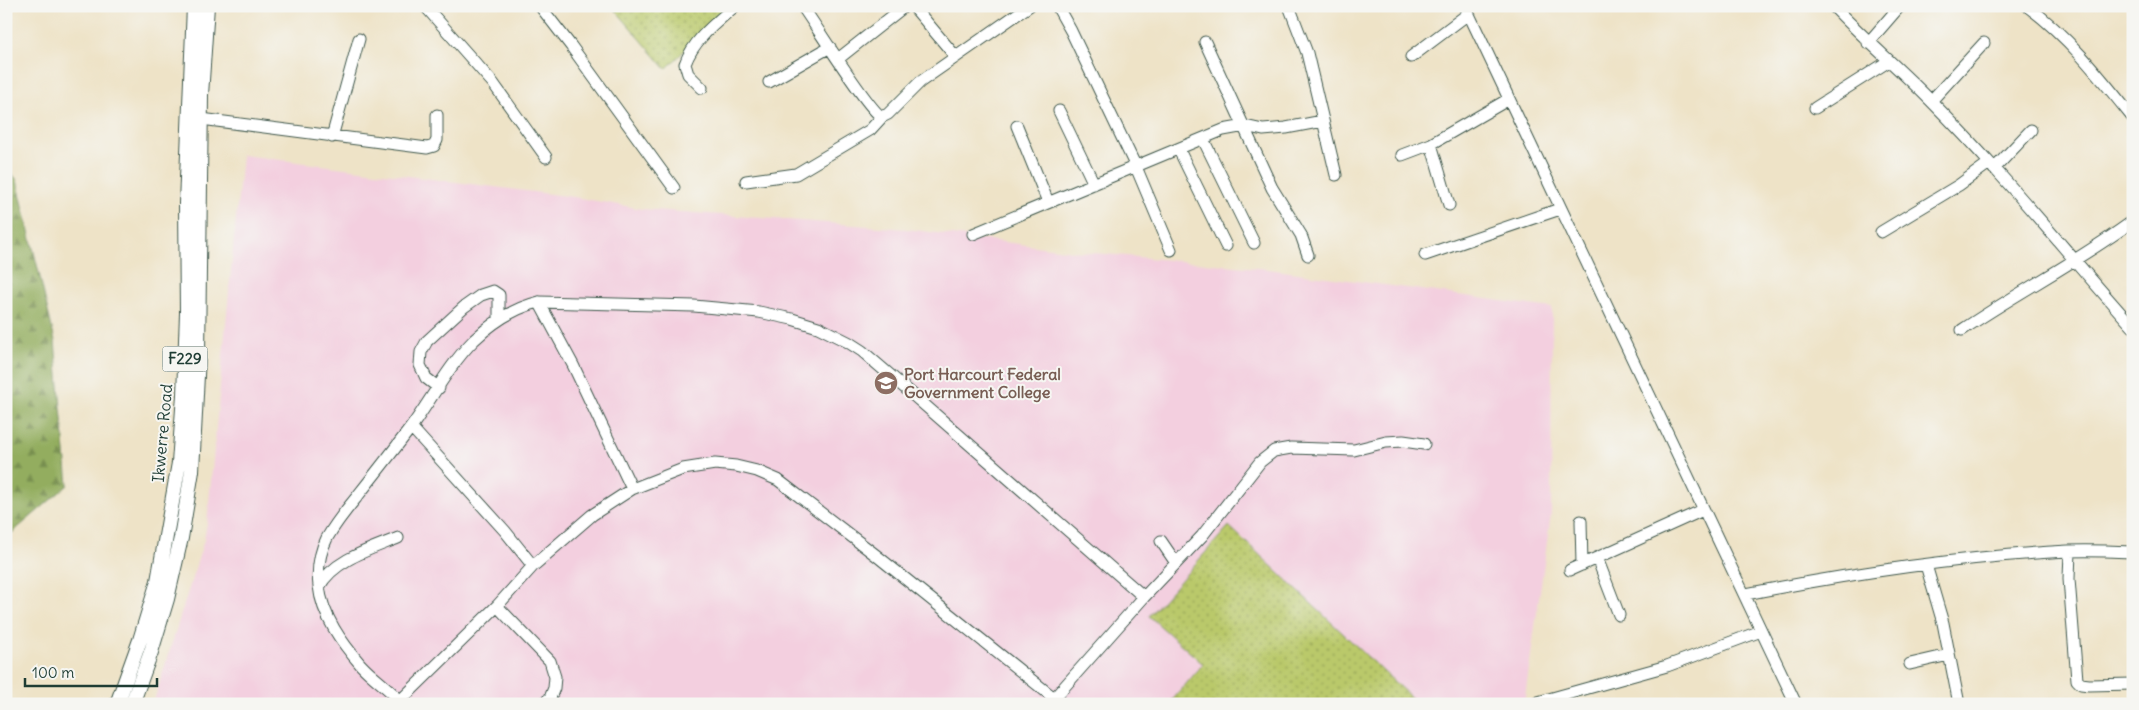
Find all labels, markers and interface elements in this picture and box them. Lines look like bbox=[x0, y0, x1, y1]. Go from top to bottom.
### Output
road number: F229 bbox=[162, 346, 208, 372]
place label: Port Harcourt Federal Government College bbox=[904, 364, 1061, 403]
school or university icon: Port Harcourt Federal Government College bbox=[873, 370, 899, 396]
street label: Ikwerre Road bbox=[148, 383, 176, 483]
scale bar bbox=[25, 655, 158, 687]
text: 100 m bbox=[32, 663, 74, 682]

